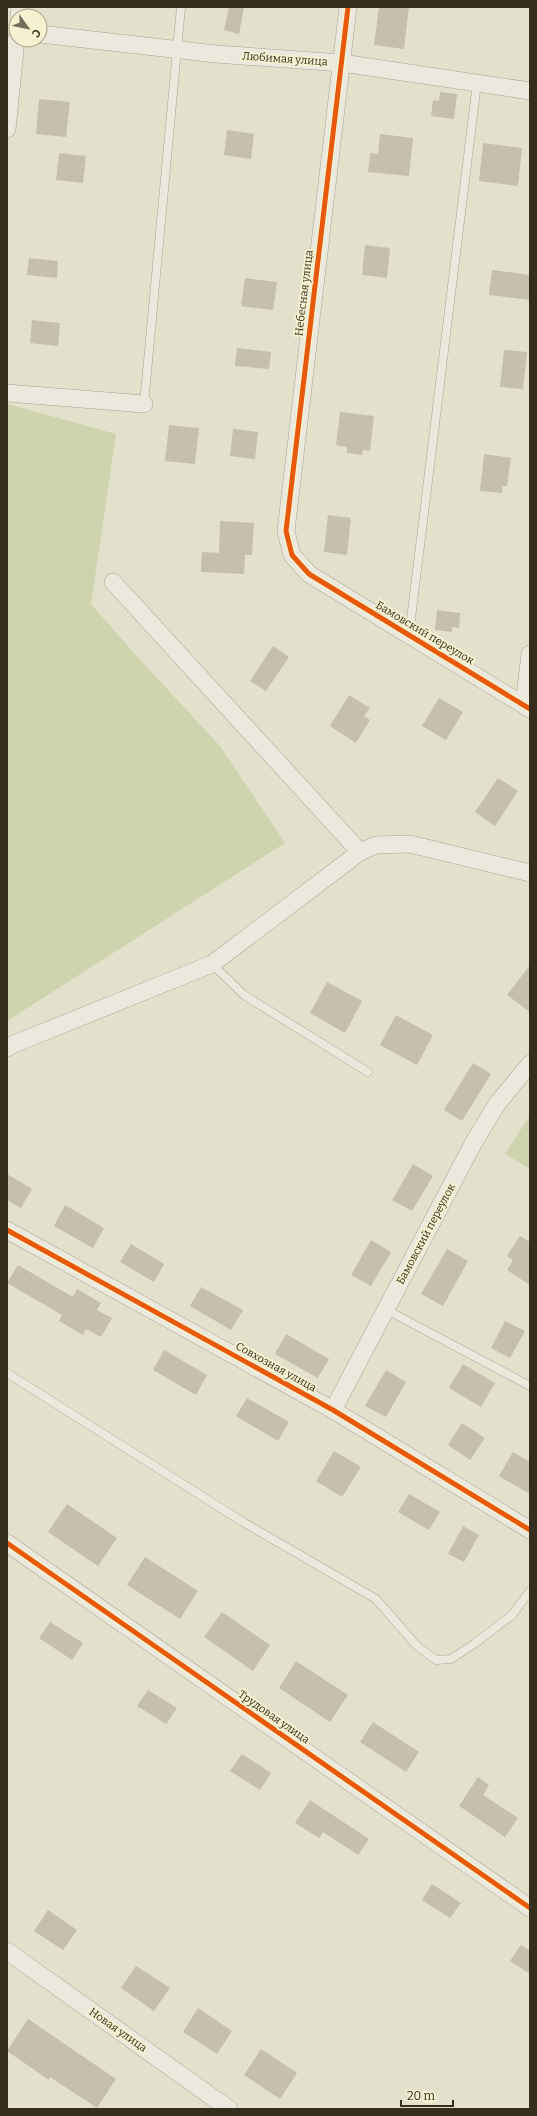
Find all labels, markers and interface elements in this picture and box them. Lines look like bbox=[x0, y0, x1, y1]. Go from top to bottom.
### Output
north arrow bbox=[8, 8, 48, 48]
text: С bbox=[29, 27, 43, 40]
street label: Любимая улица bbox=[242, 50, 328, 68]
street label: Небесная улица bbox=[292, 249, 316, 337]
street label: Бамовский переулок bbox=[374, 599, 477, 668]
street label: Бамовский переулок bbox=[394, 1181, 458, 1287]
street label: Совхозная улица bbox=[233, 1339, 319, 1395]
street label: Трудовая улица bbox=[236, 1688, 312, 1746]
street label: Новая улица bbox=[86, 2005, 150, 2055]
scale bar bbox=[401, 2082, 453, 2108]
text: 20 m bbox=[407, 2089, 436, 2103]

